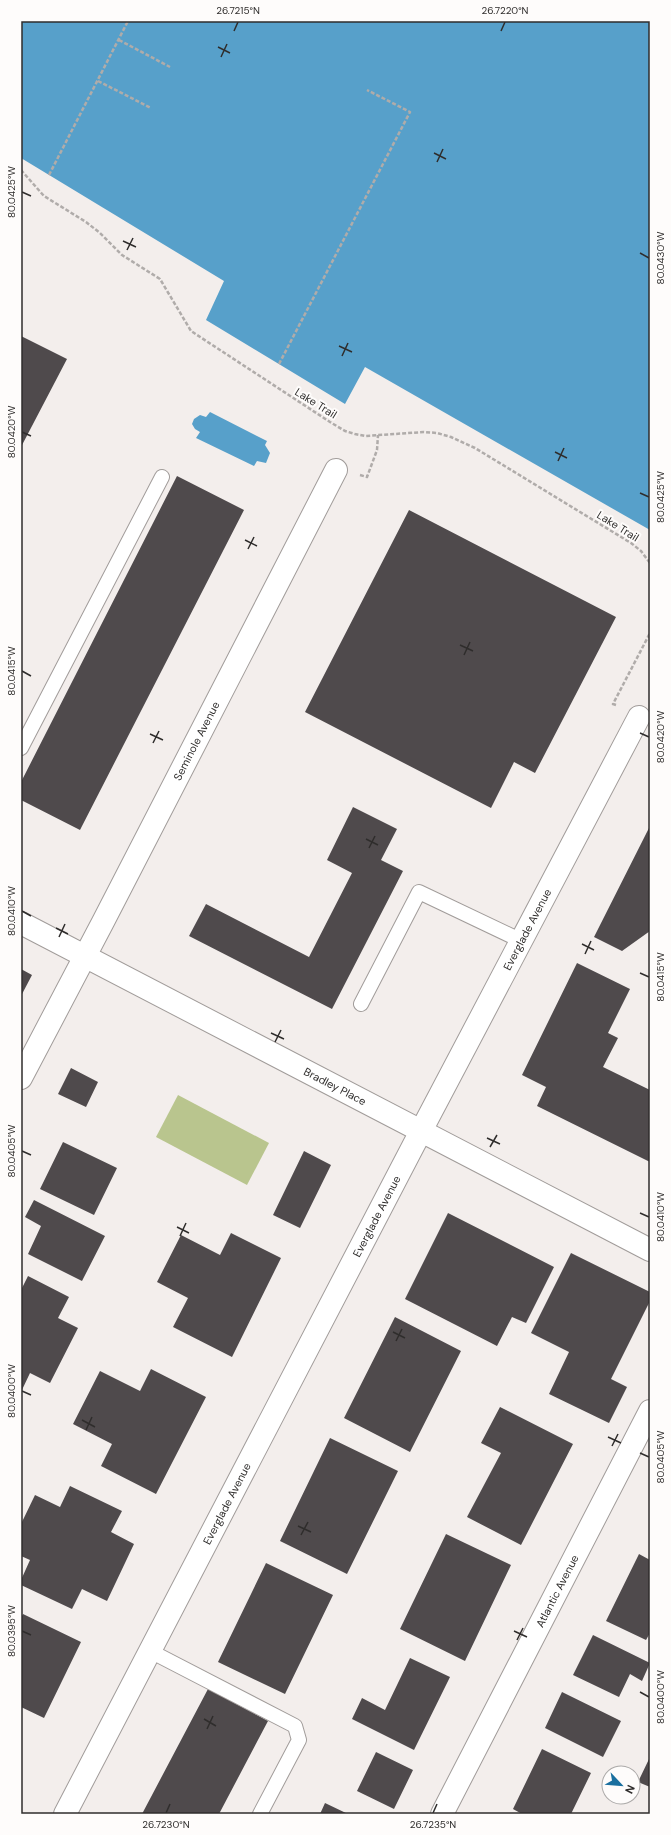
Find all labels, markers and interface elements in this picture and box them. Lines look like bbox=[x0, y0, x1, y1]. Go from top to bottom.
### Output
text: 26.7215°N bbox=[216, 4, 260, 17]
text: 26.7220°N bbox=[481, 4, 529, 17]
text: 80.0425°W bbox=[5, 166, 18, 218]
text: 80.0430°W bbox=[654, 231, 667, 284]
street label: Lake Trail bbox=[292, 385, 340, 421]
text: 80.0420°W bbox=[5, 405, 18, 458]
text: 80.0425°W bbox=[654, 471, 667, 523]
street label: Lake Trail bbox=[594, 508, 642, 544]
text: 80.0415°W bbox=[5, 646, 18, 696]
street label: Seminole Avenue bbox=[170, 699, 223, 783]
text: 80.0420°W bbox=[654, 710, 667, 763]
text: 80.0410°W bbox=[5, 886, 18, 936]
street label: Everglade Avenue bbox=[500, 886, 554, 973]
text: 80.0415°W bbox=[654, 952, 667, 1002]
street label: Bradley Place bbox=[301, 1064, 369, 1108]
text: 80.0405°W bbox=[5, 1124, 18, 1178]
street label: Everglade Avenue bbox=[350, 1173, 404, 1259]
text: 80.0410°W bbox=[654, 1192, 667, 1242]
text: 80.0400°W bbox=[5, 1364, 18, 1418]
text: 80.0405°W bbox=[654, 1430, 667, 1484]
street label: Everglade Avenue bbox=[200, 1460, 254, 1547]
street label: Atlantic Avenue bbox=[533, 1552, 582, 1630]
text: 80.0395°W bbox=[5, 1605, 18, 1657]
text: 80.0400°W bbox=[654, 1670, 667, 1724]
north arrow bbox=[601, 1765, 641, 1805]
text: N bbox=[622, 1783, 638, 1796]
text: 26.7230°N bbox=[142, 1818, 190, 1831]
text: 26.7235°N bbox=[410, 1818, 456, 1831]

